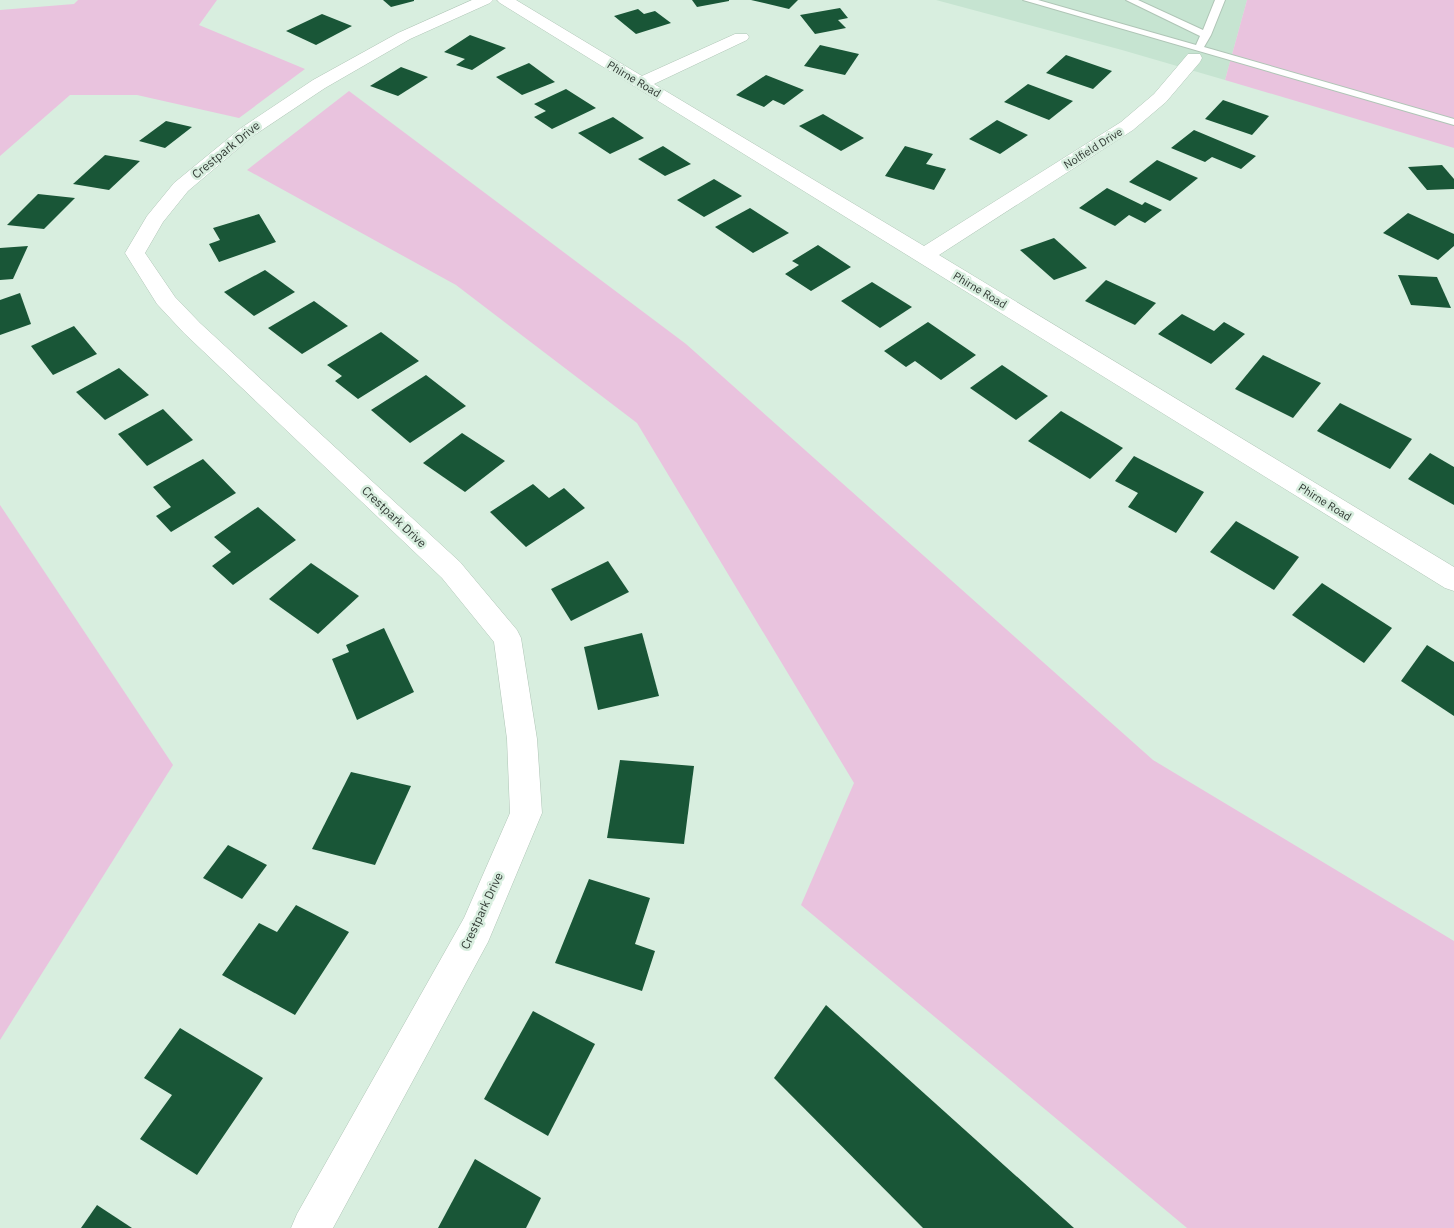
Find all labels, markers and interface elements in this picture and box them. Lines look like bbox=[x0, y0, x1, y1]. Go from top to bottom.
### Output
street label: Phirne Road bbox=[605, 58, 663, 100]
street label: Crestpark Drive bbox=[189, 117, 263, 182]
street label: Nolfield Drive bbox=[1061, 124, 1125, 172]
street label: Phirne Road bbox=[951, 269, 1009, 311]
street label: Phirne Road bbox=[1296, 480, 1354, 524]
street label: Crestpark Drive bbox=[359, 483, 430, 551]
street label: Crestpark Drive bbox=[457, 870, 506, 952]

